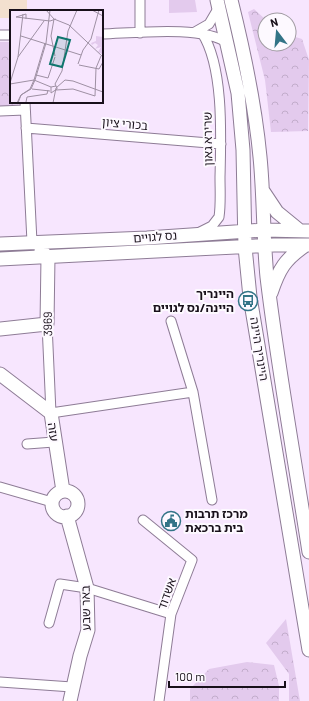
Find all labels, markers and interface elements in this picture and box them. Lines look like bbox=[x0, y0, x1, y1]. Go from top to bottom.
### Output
inset map bbox=[10, 10, 103, 103]
north arrow bbox=[257, 12, 297, 52]
text: N bbox=[269, 15, 279, 29]
street label: שרירא גאון bbox=[200, 112, 214, 166]
street label: בכורי ציון bbox=[101, 114, 149, 132]
street label: נס לגויים bbox=[133, 227, 177, 245]
place label: היינריך היינה/נס לגויים bbox=[153, 286, 234, 314]
bus stop icon: היינריך היינה/נס לגויים bbox=[237, 290, 259, 312]
street label: 3969 bbox=[40, 311, 54, 337]
street label: היינריך היינה bbox=[248, 316, 272, 382]
street label: עזה bbox=[46, 422, 62, 442]
place label: מרכז תרבות בית ברכאת bbox=[185, 506, 248, 534]
public building icon: מרכז תרבות בית ברכאת bbox=[160, 510, 182, 532]
street label: אשדוד bbox=[154, 576, 178, 611]
street label: באר שבע bbox=[78, 585, 92, 631]
scale bar bbox=[169, 663, 285, 689]
text: 100 m bbox=[175, 669, 205, 683]

